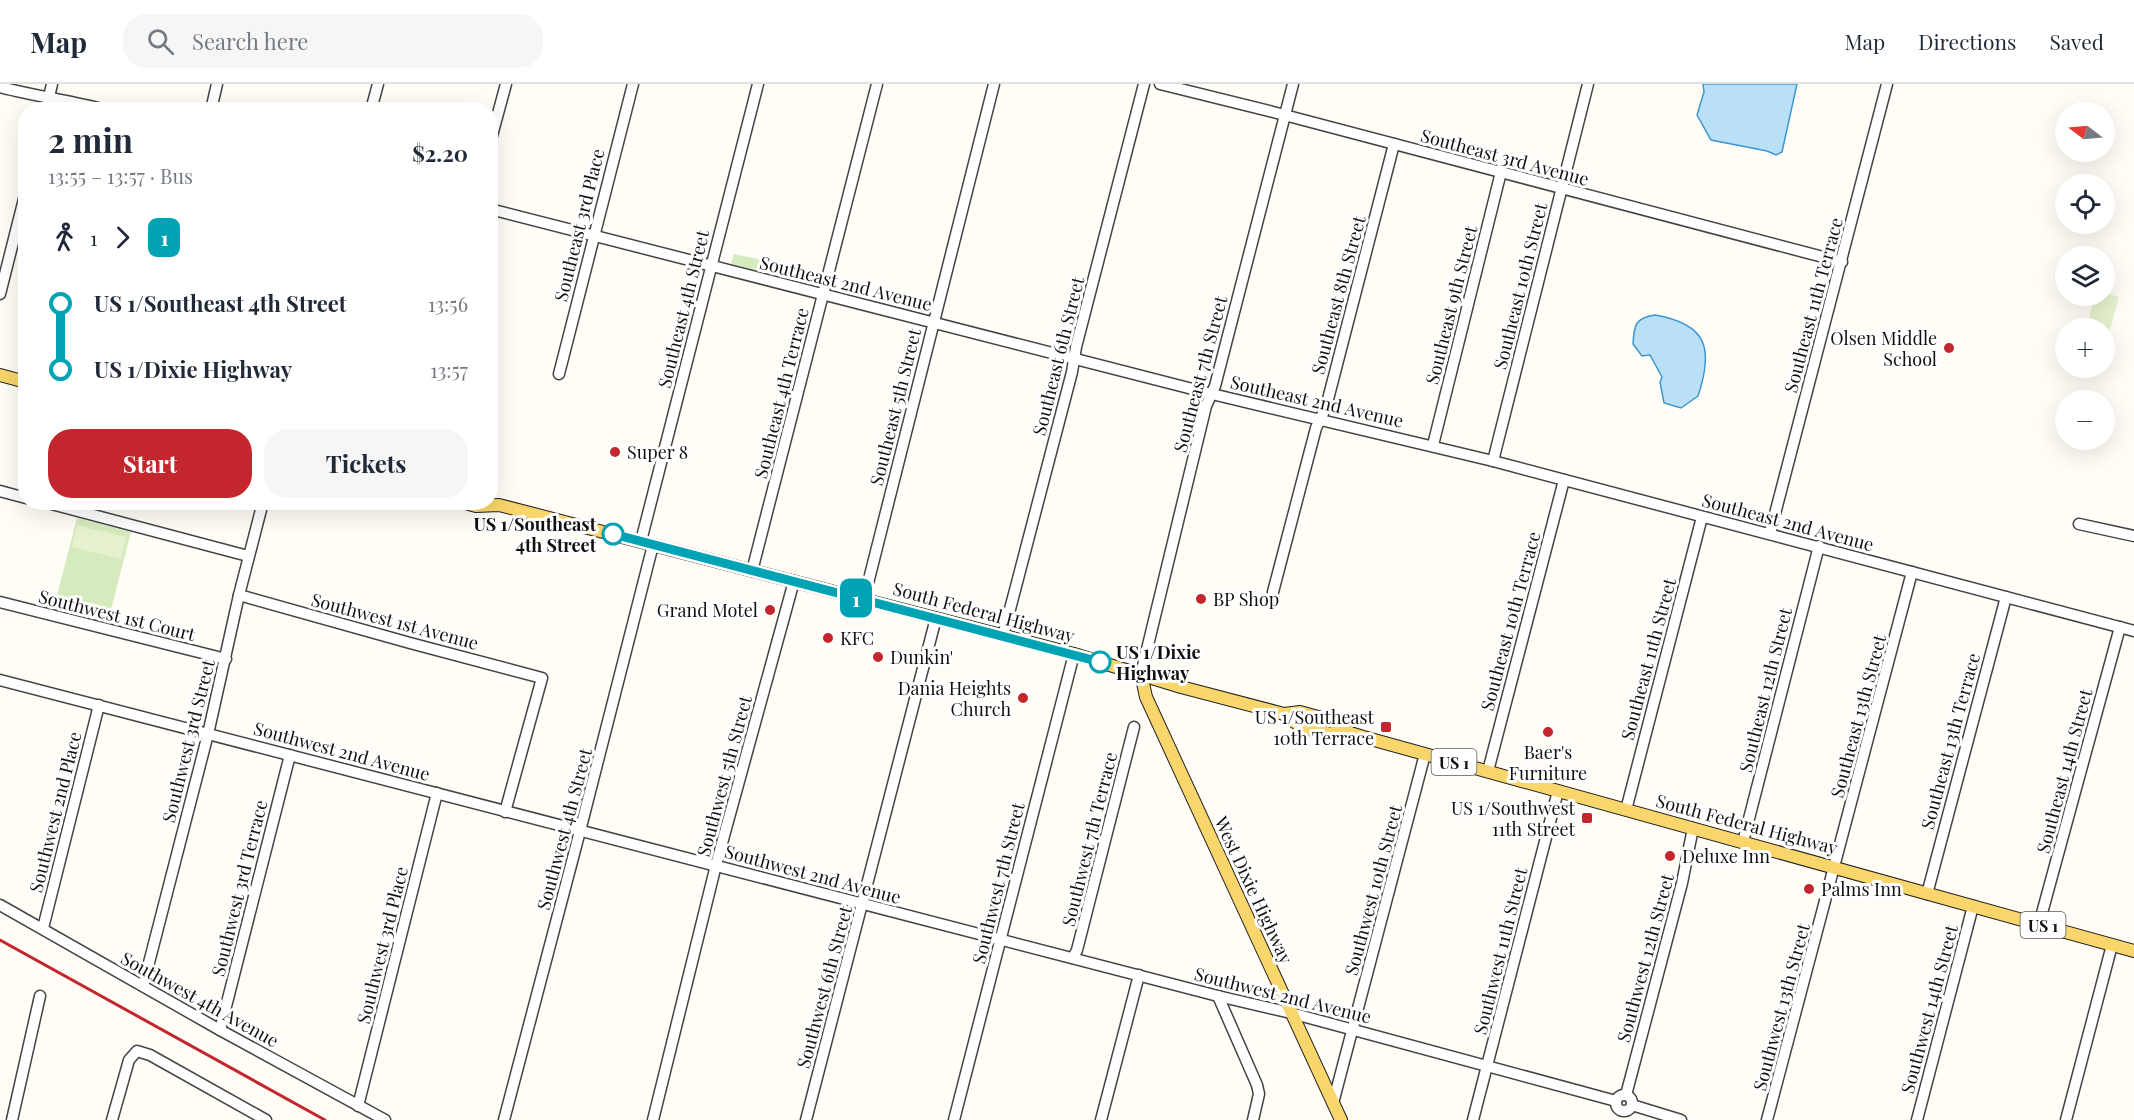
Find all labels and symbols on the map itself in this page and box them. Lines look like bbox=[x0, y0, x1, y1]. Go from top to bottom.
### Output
north arrow bbox=[2055, 102, 2115, 162]
street label: Southeast 3rd Avenue bbox=[1418, 123, 1592, 191]
street label: Southeast 3rd Place bbox=[548, 146, 610, 304]
street label: Southeast 10th Street bbox=[1488, 200, 1552, 372]
street label: Southeast 8th Street bbox=[1305, 213, 1371, 377]
street label: Southeast 11th Terrace bbox=[1778, 215, 1848, 395]
street label: Southeast 9th Street bbox=[1420, 223, 1482, 387]
street label: Southeast 4th Street bbox=[652, 227, 714, 390]
street label: Southeast 2nd Avenue bbox=[757, 250, 935, 316]
street label: Southeast 6th Street bbox=[1027, 274, 1089, 438]
street label: Southeast 7th Street bbox=[1168, 293, 1233, 455]
street label: Southeast 4th Terrace bbox=[748, 305, 814, 481]
street label: Southeast 5th Street bbox=[864, 325, 926, 488]
place label: Olsen Middle School bbox=[1830, 326, 1937, 371]
marker: Olsen Middle School bbox=[1942, 341, 1956, 355]
street label: Southeast 2nd Avenue bbox=[1228, 369, 1406, 433]
place label: Super 8 bbox=[627, 440, 688, 464]
marker: Super 8 bbox=[608, 445, 622, 459]
street label: Southeast 2nd Avenue bbox=[1700, 488, 1876, 556]
place label: US 1/Southeast 4th Street bbox=[473, 512, 597, 557]
marker: US 1/Southeast 4th Street bbox=[602, 523, 624, 545]
street label: Southeast 10th Terrace bbox=[1475, 529, 1545, 713]
street label: Southeast 11th Street bbox=[1615, 575, 1681, 743]
street label: South Federal Highway bbox=[891, 576, 1077, 648]
line badge: 1 bbox=[836, 578, 876, 618]
street label: Southwest 1st Court bbox=[36, 584, 198, 646]
street label: Southwest 1st Avenue bbox=[309, 587, 481, 655]
place label: BP Shop bbox=[1213, 587, 1279, 611]
marker: BP Shop bbox=[1194, 592, 1208, 606]
place label: Grand Motel bbox=[657, 598, 758, 622]
marker: Grand Motel bbox=[763, 603, 777, 617]
street label: Southeast 12th Street bbox=[1733, 605, 1797, 775]
place label: KFC bbox=[840, 626, 874, 650]
marker: KFC bbox=[821, 631, 835, 645]
street label: Southeast 13th Street bbox=[1825, 631, 1891, 800]
place label: US 1/Dixie Highway bbox=[1116, 640, 1201, 685]
place label: Dunkin' bbox=[890, 645, 953, 669]
marker: Dunkin' bbox=[871, 650, 885, 664]
street label: Southeast 13th Terrace bbox=[1915, 650, 1985, 832]
marker: US 1/Dixie Highway bbox=[1089, 651, 1111, 673]
street label: Southwest 3rd Street bbox=[156, 656, 220, 825]
place label: Dania Heights Church bbox=[898, 676, 1011, 721]
street label: Southeast 14th Street bbox=[2031, 686, 2098, 856]
marker: Dania Heights Church bbox=[1016, 691, 1030, 705]
street label: Southwest 5th Street bbox=[691, 692, 757, 859]
place label: US 1/Southeast 10th Terrace bbox=[1255, 705, 1375, 750]
street label: Southwest 2nd Avenue bbox=[251, 716, 433, 786]
marker: US 1/Southeast 10th Terrace bbox=[1379, 720, 1393, 734]
marker: Baer's Furniture bbox=[1541, 725, 1555, 739]
street label: Southwest 2nd Place bbox=[23, 729, 87, 895]
place label: Baer's Furniture bbox=[1509, 740, 1587, 785]
street label: Southwest 4th Street bbox=[531, 745, 597, 913]
street label: Southwest 7th Terrace bbox=[1056, 749, 1122, 929]
road number: US 1 bbox=[1432, 749, 1476, 775]
street label: South Federal Highway bbox=[1654, 788, 1840, 860]
place label: US 1/Southwest 11th Street bbox=[1451, 796, 1576, 841]
street label: Southwest 3rd Terrace bbox=[205, 797, 273, 979]
street label: Southwest 7th Street bbox=[966, 799, 1030, 966]
street label: Southwest 10th Street bbox=[1339, 802, 1407, 978]
marker: US 1/Southwest 11th Street bbox=[1580, 811, 1594, 825]
street label: West Dixie Highway bbox=[1209, 812, 1299, 967]
street label: Southwest 2nd Avenue bbox=[722, 839, 904, 909]
place label: Deluxe Inn bbox=[1682, 844, 1770, 868]
marker: Deluxe Inn bbox=[1663, 849, 1677, 863]
street label: Southwest 3rd Place bbox=[351, 864, 413, 1026]
street label: Southwest 11th Street bbox=[1468, 864, 1533, 1037]
street label: Southwest 12th Street bbox=[1611, 871, 1679, 1045]
place label: Palms Inn bbox=[1821, 877, 1902, 901]
marker: Palms Inn bbox=[1802, 882, 1816, 896]
street label: Southwest 6th Street bbox=[791, 902, 857, 1071]
road number: US 1 bbox=[2020, 912, 2066, 938]
street label: Southwest 13th Street bbox=[1747, 920, 1815, 1093]
street label: Southwest 14th Street bbox=[1895, 921, 1963, 1096]
street label: Southwest 4th Avenue bbox=[117, 946, 283, 1052]
street label: Southwest 2nd Avenue bbox=[1192, 961, 1374, 1029]

